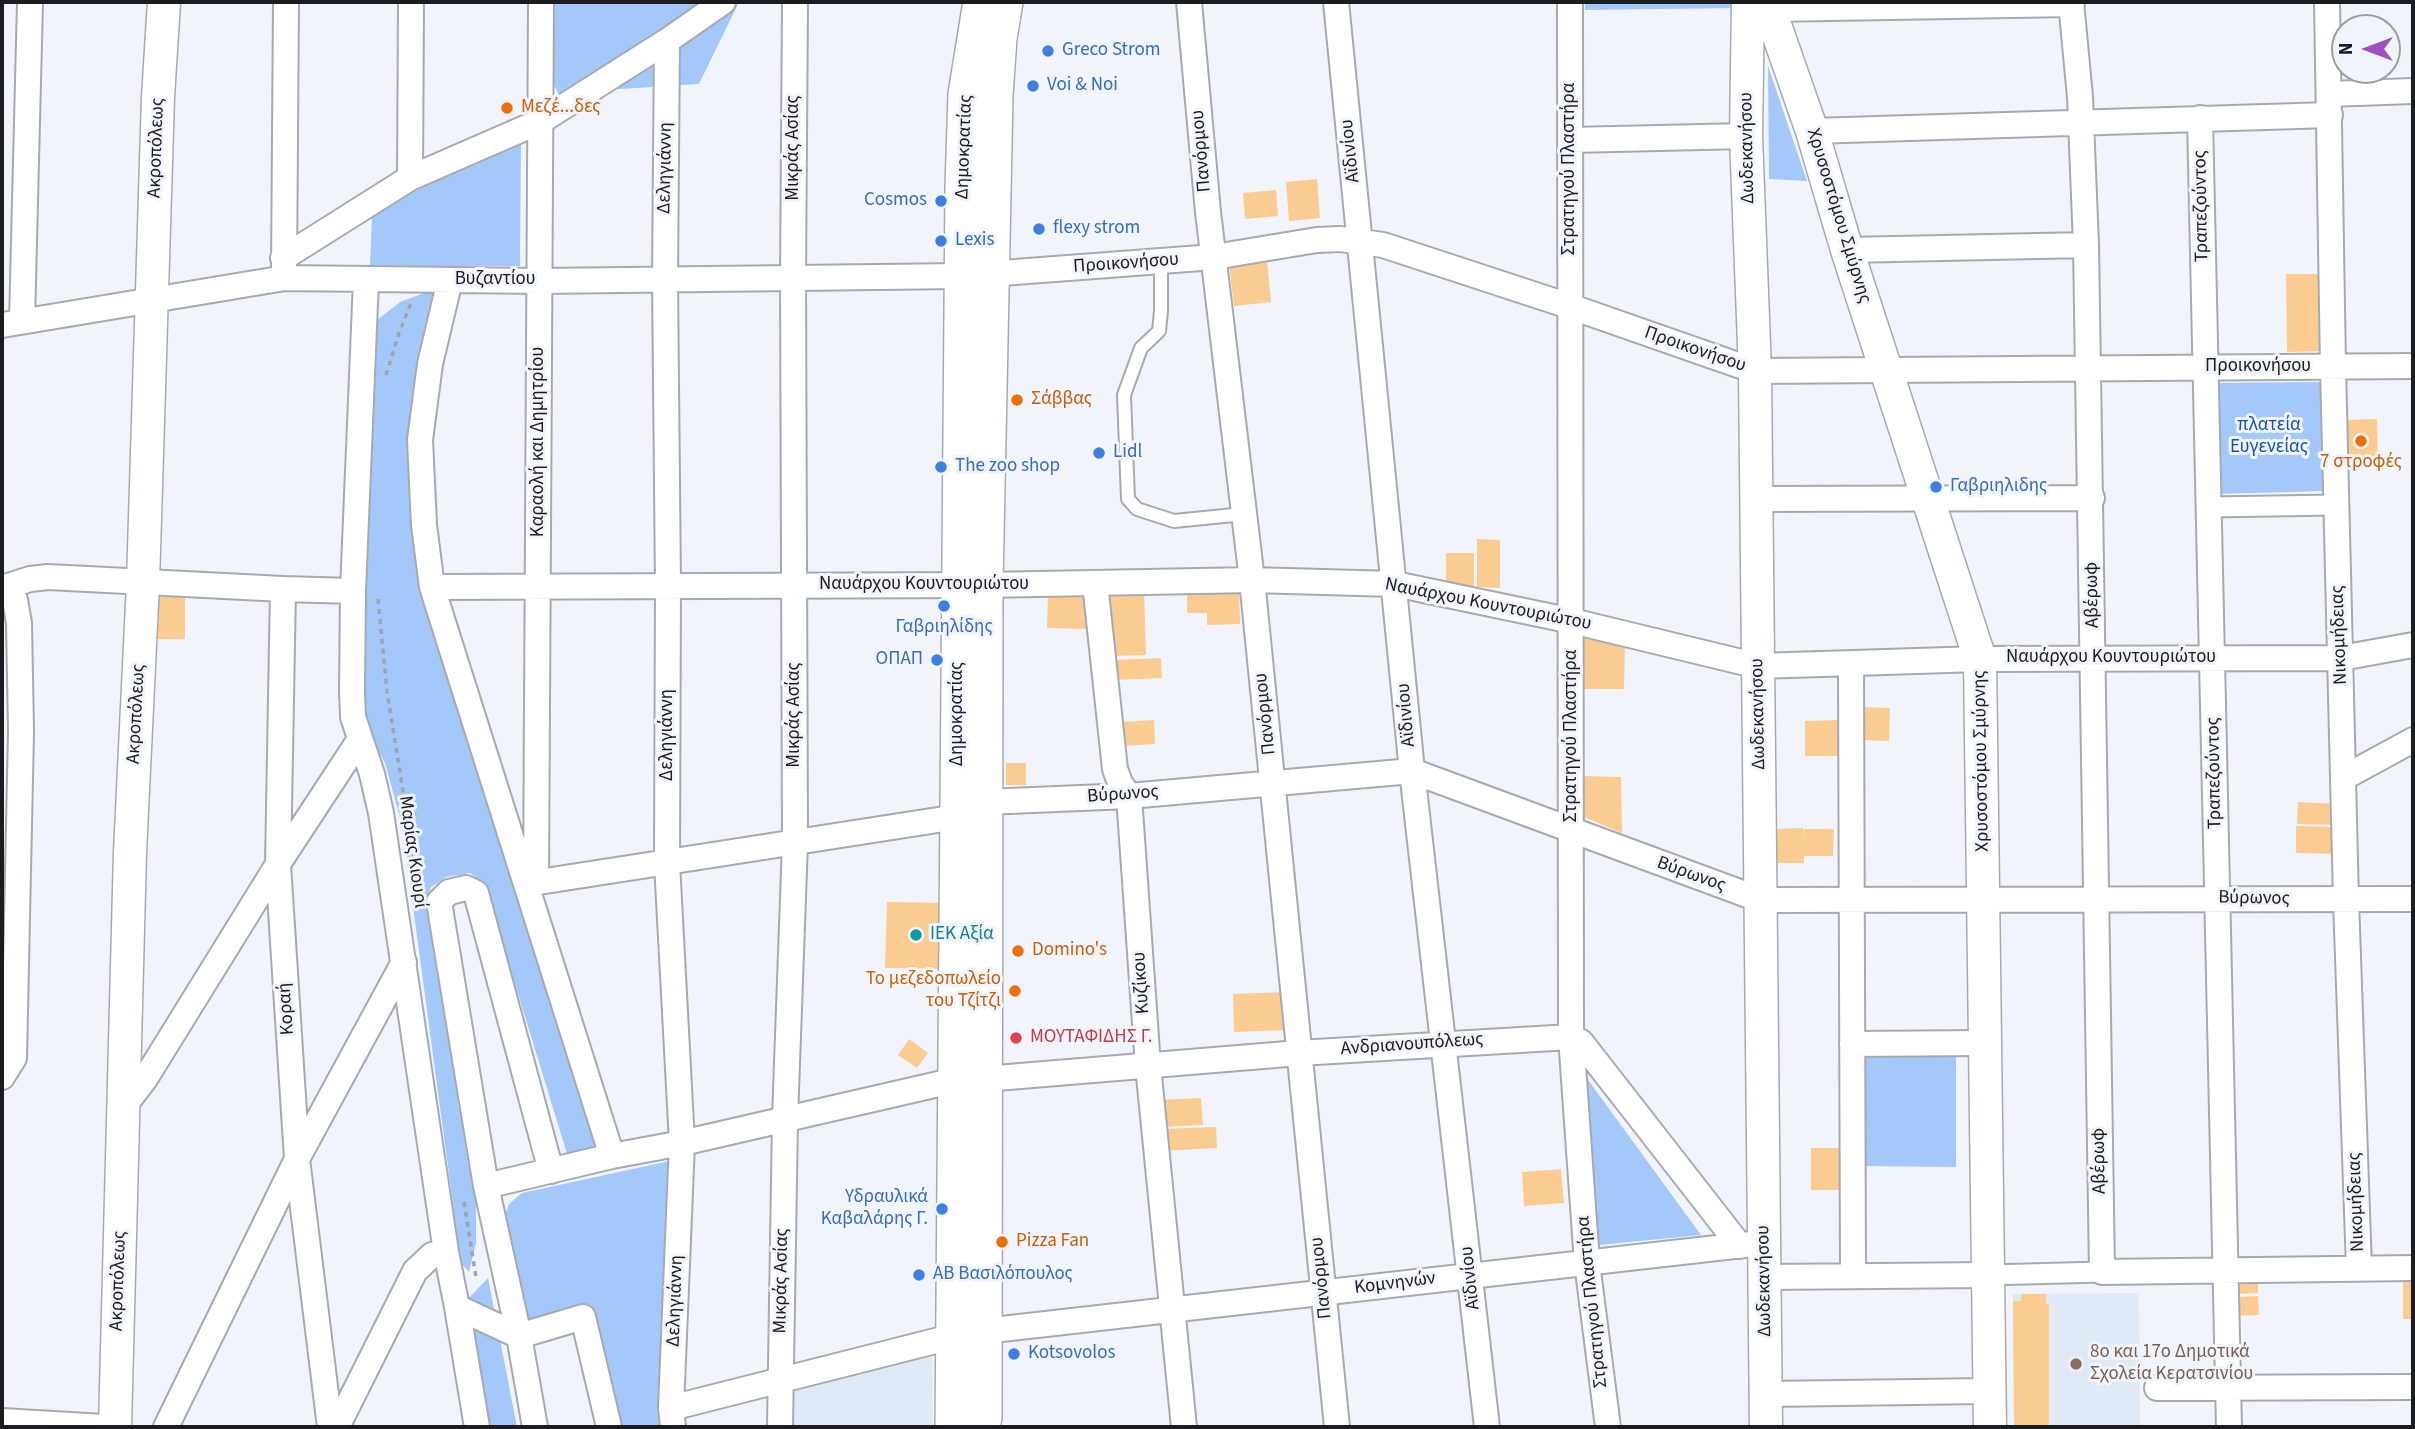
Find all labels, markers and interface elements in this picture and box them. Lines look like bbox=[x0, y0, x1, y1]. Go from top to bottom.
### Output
north arrow bbox=[2331, 14, 2401, 84]
place label: Greco Strom bbox=[1062, 40, 1160, 62]
marker: Greco Strom bbox=[1040, 43, 1056, 59]
text: N bbox=[2333, 43, 2360, 55]
place label: Voi & Noi bbox=[1047, 75, 1118, 97]
marker: Voi & Noi bbox=[1025, 78, 1041, 94]
street label: Στρατηγού Πλαστήρα bbox=[1559, 83, 1581, 255]
street label: Δωδεκανήσου bbox=[1736, 92, 1760, 204]
street label: Δημοκρατίας bbox=[952, 94, 978, 200]
street label: Μικράς Ασίας bbox=[783, 95, 805, 201]
place label: Μεζέ...δες bbox=[521, 97, 600, 119]
street label: Ακροπόλεως bbox=[144, 98, 170, 198]
marker: Μεζέ...δες bbox=[499, 100, 515, 116]
street label: Πανόρμου bbox=[1187, 109, 1217, 193]
street label: Αϊδινίου bbox=[1336, 118, 1366, 184]
street label: Δεληγιάννη bbox=[654, 122, 678, 214]
street label: Χρυσοστόμου Σμύρνης bbox=[1801, 126, 1875, 306]
street label: Τραπεζούντος bbox=[2190, 150, 2214, 262]
place label: Cosmos bbox=[864, 190, 927, 212]
marker: Cosmos bbox=[933, 193, 949, 209]
place label: flexy strom bbox=[1053, 218, 1140, 240]
marker: flexy strom bbox=[1031, 221, 1047, 237]
place label: Lexis bbox=[955, 230, 994, 252]
marker: Lexis bbox=[933, 233, 949, 249]
street label: Προικονήσου bbox=[1072, 249, 1180, 279]
street label: Βυζαντίου bbox=[455, 269, 535, 291]
street label: Προικονήσου bbox=[1641, 322, 1749, 378]
street label: Καραολή και Δημητρίου bbox=[528, 347, 550, 537]
street label: Προικονήσου bbox=[2205, 356, 2311, 378]
place label: Σάββας bbox=[1031, 389, 1092, 411]
marker: Σάββας bbox=[1009, 392, 1025, 408]
park label: πλατεία Ευγενείας bbox=[2230, 415, 2308, 459]
marker: 7 στροφές bbox=[2353, 433, 2369, 449]
place label: Lidl bbox=[1113, 442, 1142, 464]
marker: Lidl bbox=[1091, 445, 1107, 461]
place label: 7 στροφές bbox=[2320, 452, 2402, 474]
place label: The zoo shop bbox=[955, 456, 1060, 478]
marker: The zoo shop bbox=[933, 459, 949, 475]
place label: Γαβριηλιδης bbox=[1950, 476, 2047, 498]
marker: Γαβριηλιδης bbox=[1928, 479, 1944, 495]
street label: Αβέρωφ bbox=[2081, 562, 2105, 628]
street label: Ναυάρχου Κουντουριώτου bbox=[819, 574, 1029, 596]
street label: Ναυάρχου Κουντουριώτου bbox=[1383, 574, 1593, 636]
street label: Νικομήδειας bbox=[2327, 585, 2353, 685]
marker: Γαβριηλίδης bbox=[936, 598, 952, 614]
place label: Γαβριηλίδης bbox=[895, 617, 993, 639]
street label: Ναυάρχου Κουντουριώτου bbox=[2006, 647, 2216, 669]
place label: ΟΠΑΠ bbox=[876, 649, 923, 671]
street label: Στρατηγού Πλαστήρα bbox=[1561, 650, 1583, 822]
marker: ΟΠΑΠ bbox=[929, 652, 945, 668]
street label: Δωδεκανήσου bbox=[1747, 658, 1771, 770]
street label: Μικράς Ασίας bbox=[784, 662, 806, 768]
street label: Δημοκρατίας bbox=[947, 662, 969, 766]
street label: Ακροπόλεως bbox=[123, 663, 151, 765]
street label: Χρυσοστόμου Σμύρνης bbox=[1969, 670, 1995, 852]
street label: Πανόρμου bbox=[1250, 672, 1282, 756]
street label: Αϊδινίου bbox=[1393, 682, 1421, 748]
street label: Δεληγιάννη bbox=[657, 689, 679, 781]
street label: Τραπεζούντος bbox=[2203, 717, 2227, 829]
street label: Βύρωνος bbox=[1087, 781, 1159, 809]
street label: Μαρίας Κιουρί bbox=[393, 794, 431, 910]
street label: Βύρωνος bbox=[1653, 852, 1729, 898]
street label: Βύρωνος bbox=[2218, 887, 2290, 911]
place label: ΙΕΚ Αξία bbox=[930, 924, 994, 946]
marker: ΙΕΚ Αξία bbox=[908, 927, 924, 943]
place label: Domino's bbox=[1032, 940, 1107, 962]
marker: Domino's bbox=[1010, 943, 1026, 959]
street label: Κυζίκου bbox=[1128, 951, 1156, 1015]
place label: Το μεζεδοπωλείο του Τζίτζι bbox=[866, 969, 1001, 1013]
street label: Κοραή bbox=[274, 982, 300, 1036]
marker: Το μεζεδοπωλείο του Τζίτζι bbox=[1007, 983, 1023, 999]
place label: ΜΟΥΤΑΦΙΔΗΣ Γ. bbox=[1030, 1027, 1152, 1049]
street label: Ανδριανουπόλεως bbox=[1340, 1029, 1484, 1061]
marker: ΜΟΥΤΑΦΙΔΗΣ Γ. bbox=[1008, 1030, 1024, 1046]
street label: Αβέρωφ bbox=[2088, 1128, 2112, 1194]
street label: Νικομήδειας bbox=[2344, 1152, 2370, 1252]
place label: Υδραυλικά Καβαλάρης Γ. bbox=[821, 1187, 928, 1231]
marker: Υδραυλικά Καβαλάρης Γ. bbox=[934, 1201, 950, 1217]
street label: Στρατηγού Πλαστήρα bbox=[1573, 1215, 1613, 1389]
street label: Δωδεκανήσου bbox=[1753, 1225, 1777, 1337]
street label: Μικράς Ασίας bbox=[770, 1228, 794, 1334]
street label: Ακροπόλεως bbox=[106, 1231, 132, 1331]
place label: Pizza Fan bbox=[1016, 1231, 1089, 1253]
marker: Pizza Fan bbox=[994, 1234, 1010, 1250]
street label: Πανόρμου bbox=[1306, 1236, 1338, 1320]
street label: Αϊδινίου bbox=[1456, 1245, 1486, 1311]
street label: Δεληγιάννη bbox=[663, 1255, 689, 1347]
place label: ΑΒ Βασιλόπουλος bbox=[933, 1264, 1073, 1286]
marker: ΑΒ Βασιλόπουλος bbox=[911, 1267, 927, 1283]
street label: Κομνηνών bbox=[1353, 1268, 1437, 1300]
place label: 8ο και 17ο Δημοτικά Σχολεία Κερατσινίου bbox=[2090, 1342, 2253, 1386]
place label: Kotsovolos bbox=[1028, 1343, 1115, 1365]
marker: Kotsovolos bbox=[1006, 1346, 1022, 1362]
marker: 8ο και 17ο Δημοτικά Σχολεία Κερατσινίου bbox=[2068, 1356, 2084, 1372]

